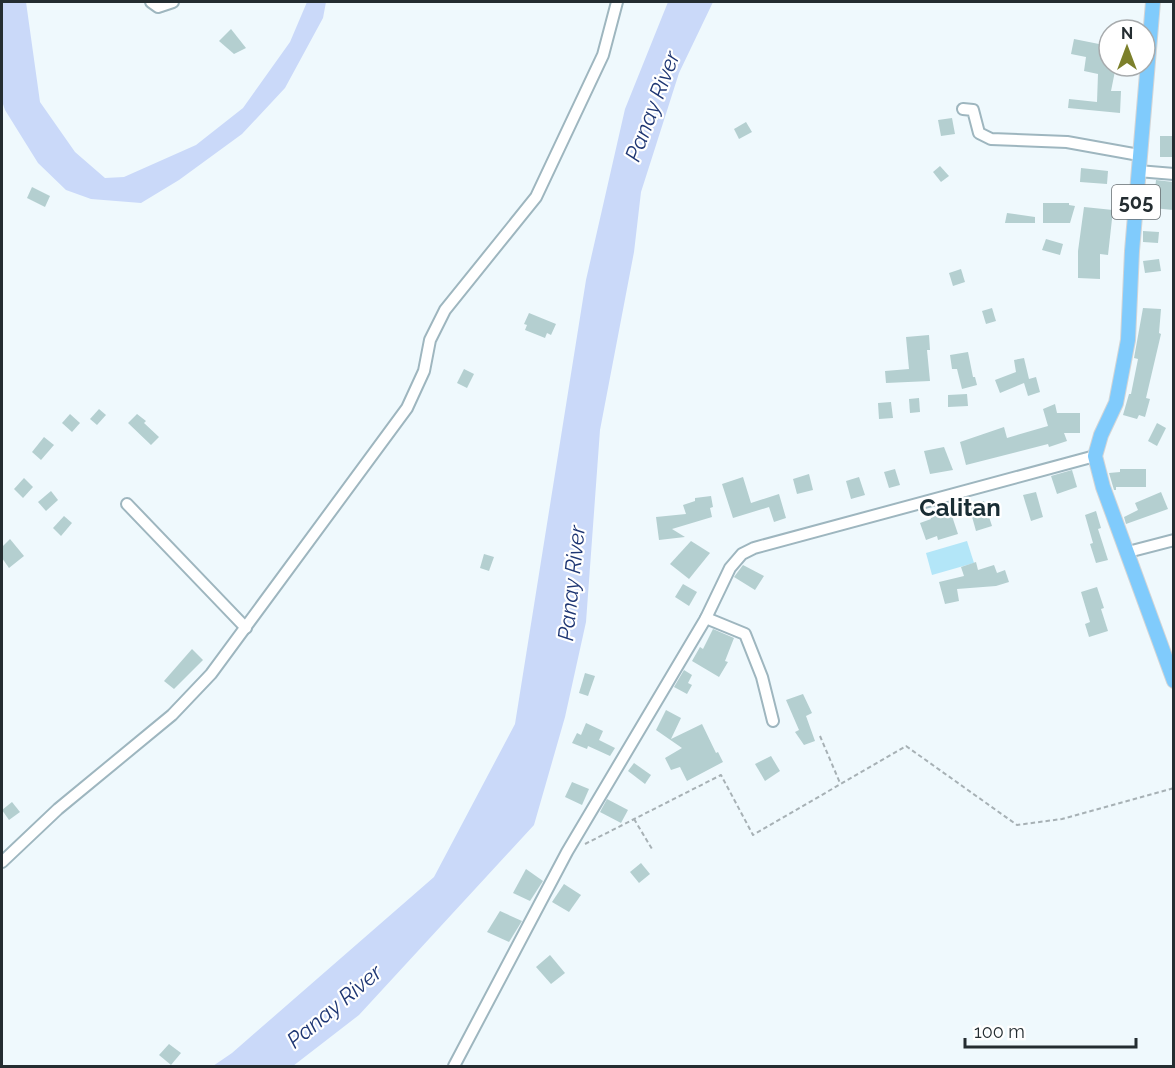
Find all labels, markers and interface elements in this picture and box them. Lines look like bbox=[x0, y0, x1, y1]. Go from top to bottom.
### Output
north arrow bbox=[1097, 18, 1157, 78]
text: N bbox=[1121, 24, 1133, 43]
water label: Panay River bbox=[619, 46, 685, 165]
road number: 505 bbox=[1112, 185, 1160, 219]
district label: Calitan bbox=[919, 493, 1001, 522]
water label: Panay River bbox=[552, 523, 590, 642]
water label: Panay River bbox=[281, 958, 388, 1053]
scale bar bbox=[965, 1011, 1136, 1049]
text: 100 m bbox=[974, 1021, 1025, 1042]

